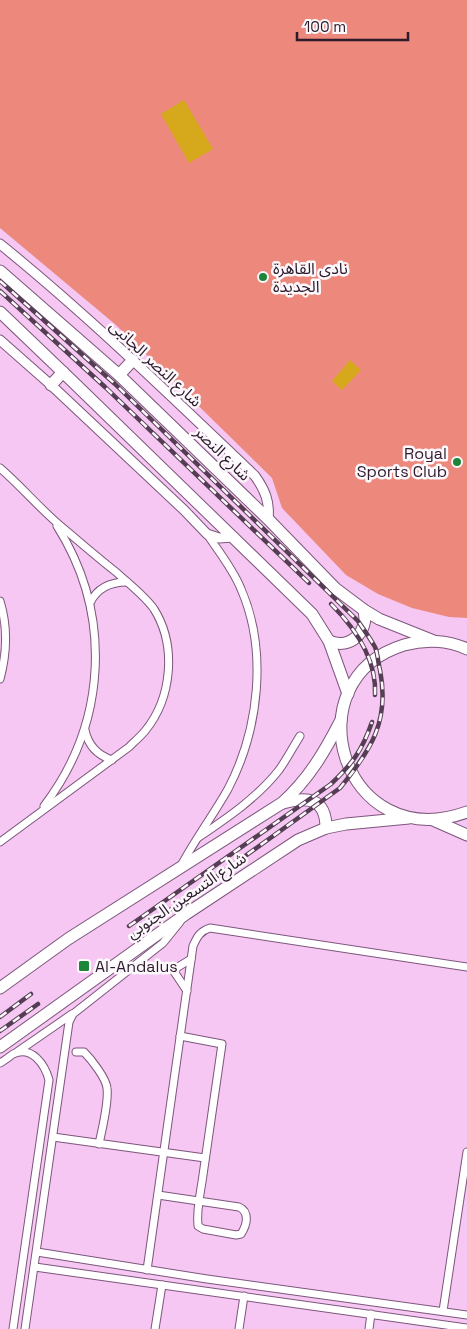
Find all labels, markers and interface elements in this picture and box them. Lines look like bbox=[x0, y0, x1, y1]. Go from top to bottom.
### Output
scale bar bbox=[297, 10, 408, 42]
text: 100 m bbox=[304, 17, 346, 36]
place label: نادى القاهرة الجديدة bbox=[273, 258, 348, 297]
marker: نادى القاهرة الجديدة bbox=[257, 271, 269, 283]
street label: شارع النصر الجانبى bbox=[104, 315, 206, 413]
street label: شارع النصر bbox=[188, 421, 255, 487]
place label: Royal Sports Club bbox=[357, 443, 447, 482]
marker: Royal Sports Club bbox=[451, 456, 463, 468]
street label: شارع التسعين الجنوبي bbox=[122, 848, 251, 945]
place label: Al-Andalus bbox=[95, 956, 178, 977]
marker: Al-Andalus bbox=[77, 959, 91, 973]

